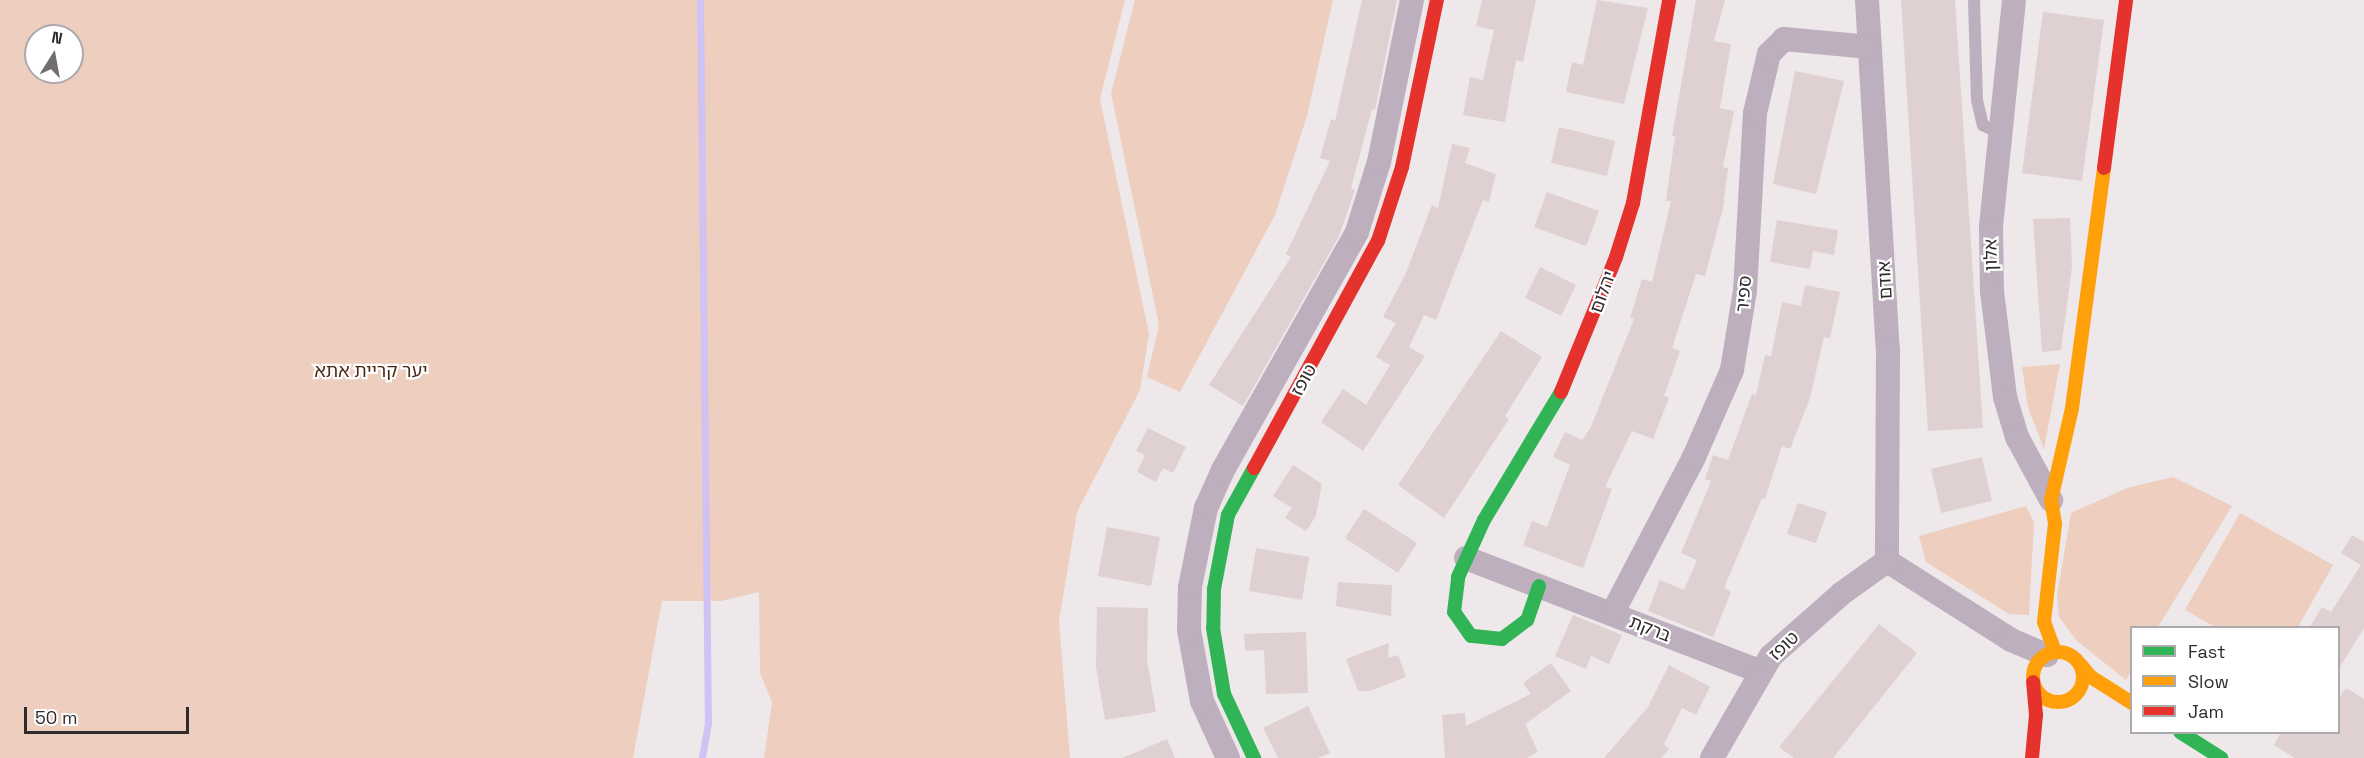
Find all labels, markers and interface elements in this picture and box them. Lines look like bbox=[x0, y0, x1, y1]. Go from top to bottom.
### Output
north arrow bbox=[24, 24, 84, 84]
text: N bbox=[50, 26, 64, 49]
street label: אלון bbox=[1980, 239, 2002, 271]
street label: אודם bbox=[1873, 260, 1897, 300]
street label: יהלום bbox=[1585, 268, 1621, 316]
street label: ספיר bbox=[1732, 275, 1756, 313]
park label: יער קריית אתא bbox=[314, 360, 428, 382]
street label: טופז bbox=[1286, 360, 1322, 400]
street label: ברקת bbox=[1626, 611, 1674, 647]
legend bbox=[2130, 626, 2340, 734]
street label: טופז bbox=[1765, 627, 1803, 665]
text: Fast bbox=[2188, 640, 2225, 663]
text: Slow bbox=[2188, 670, 2229, 693]
scale bar bbox=[27, 695, 192, 733]
text: Jam bbox=[2188, 700, 2224, 723]
text: 50 m bbox=[35, 706, 77, 729]

